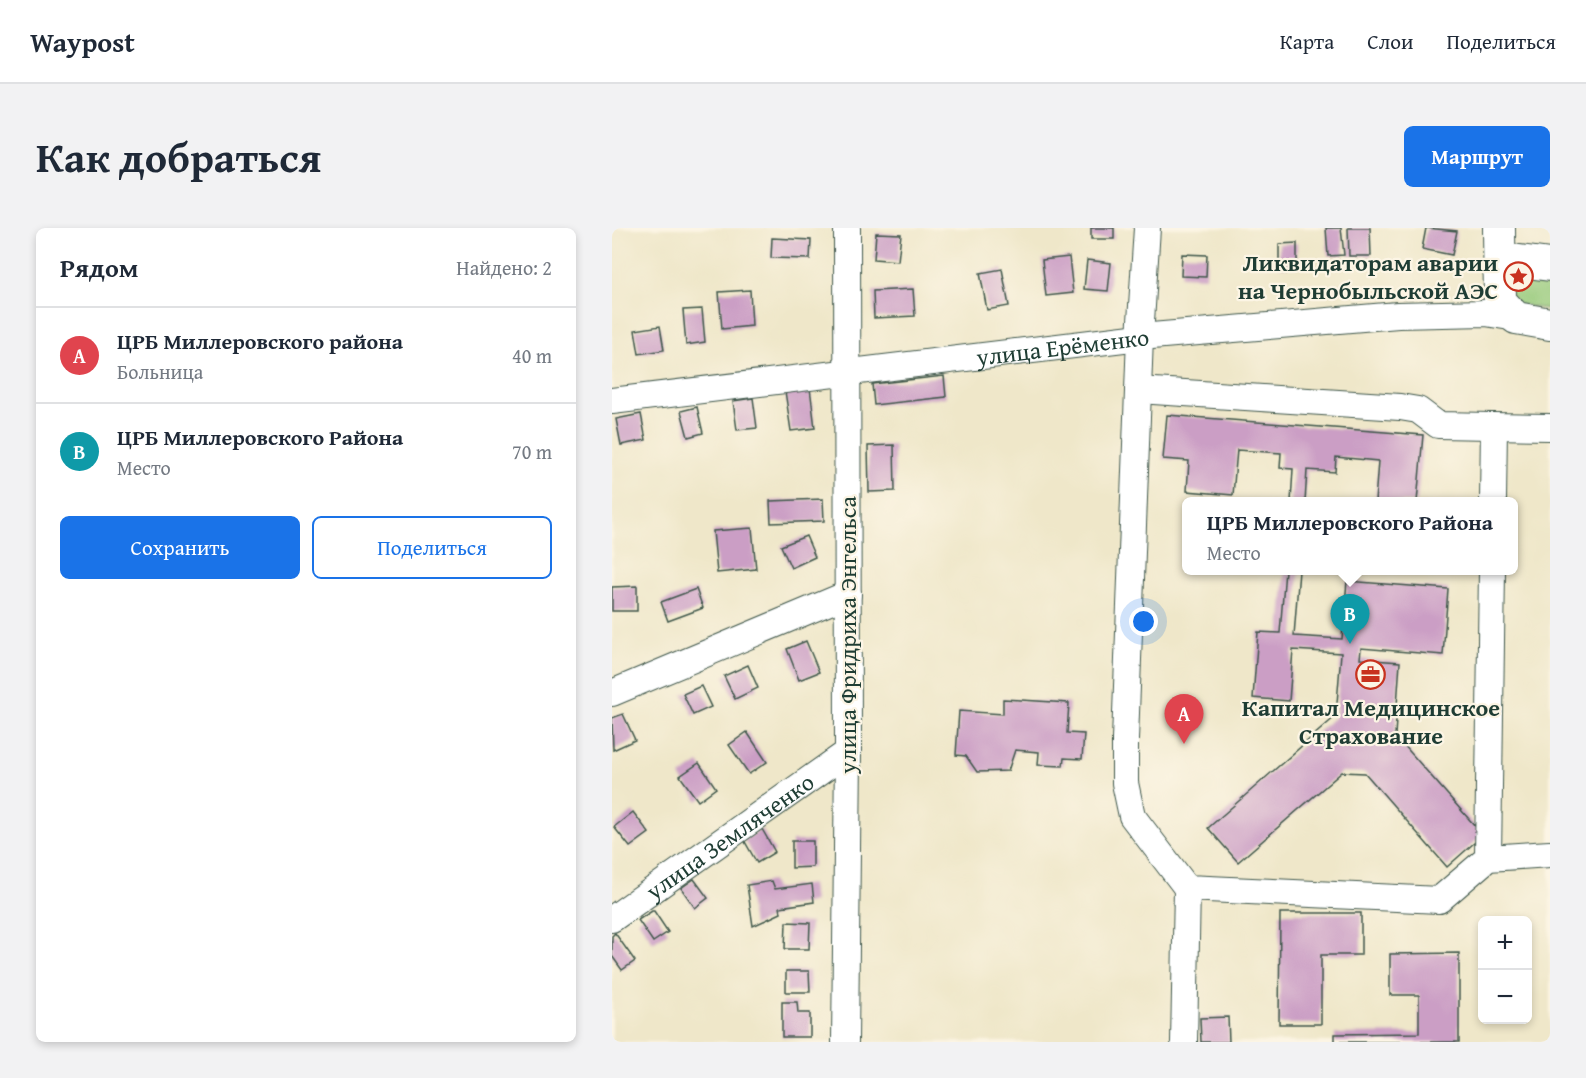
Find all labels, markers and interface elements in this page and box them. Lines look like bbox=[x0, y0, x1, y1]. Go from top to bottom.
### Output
text: Waypost bbox=[30, 21, 135, 62]
text: Карта bbox=[1280, 26, 1334, 57]
text: Слои bbox=[1367, 26, 1413, 57]
text: Поделиться bbox=[1446, 26, 1556, 57]
text: Как добраться bbox=[36, 126, 321, 187]
button: Маршрут bbox=[1404, 126, 1550, 187]
place label: Ликвидаторам аварии на Чернобыльской АЭС bbox=[1238, 245, 1498, 308]
text: Рядом bbox=[60, 248, 138, 287]
text: Найдено: 2 bbox=[456, 253, 552, 282]
place icon: Ликвидаторам аварии на Чернобыльской АЭС bbox=[1503, 260, 1535, 292]
street label: улица Ерёменко bbox=[973, 319, 1150, 374]
text: ЦРБ Миллеровского района bbox=[117, 325, 403, 357]
text: A bbox=[73, 341, 86, 370]
text: 40 m bbox=[512, 341, 552, 370]
text: Больница bbox=[117, 357, 203, 386]
text: ЦРБ Миллеровского Района bbox=[117, 421, 403, 453]
text: B bbox=[73, 437, 86, 466]
text: 70 m bbox=[512, 437, 552, 466]
text: Место bbox=[117, 453, 171, 482]
street label: улица Фридриха Энгельса bbox=[830, 496, 865, 775]
popup bbox=[1182, 497, 1518, 575]
text: ЦРБ Миллеровского Района bbox=[1207, 506, 1493, 538]
button: Сохранить bbox=[60, 516, 300, 579]
button: Поделиться bbox=[312, 516, 552, 579]
text: Место bbox=[1207, 538, 1261, 567]
pin: B bbox=[1330, 594, 1370, 644]
your location bbox=[1129, 607, 1158, 636]
office icon: Капитал Медицинское Страхование bbox=[1355, 658, 1387, 690]
place label: Капитал Медицинское Страхование bbox=[1242, 690, 1500, 753]
pin: A bbox=[1164, 694, 1204, 744]
street label: улица Земляченко bbox=[637, 764, 821, 908]
map controls bbox=[1478, 916, 1532, 1024]
button: + bbox=[1478, 916, 1532, 970]
button: − bbox=[1478, 970, 1532, 1024]

